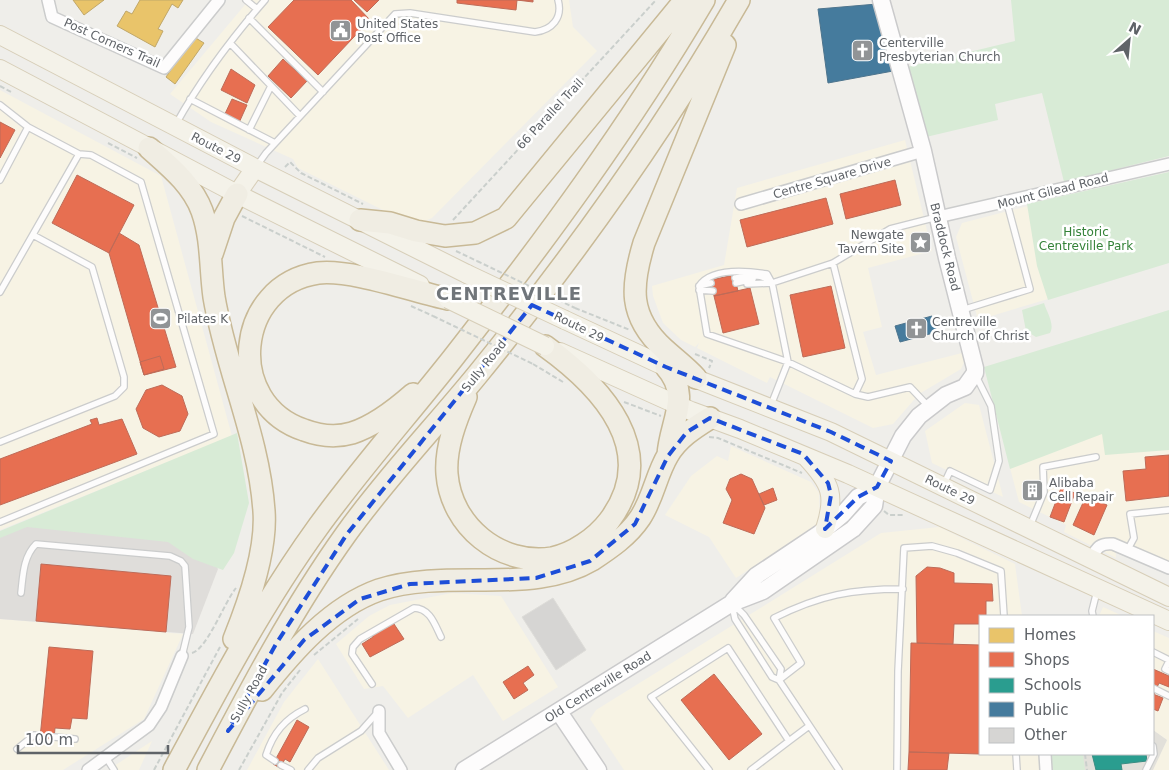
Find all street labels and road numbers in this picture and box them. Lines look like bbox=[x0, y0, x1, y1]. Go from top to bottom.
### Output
street label: Post Corners Trail bbox=[62, 15, 162, 71]
street label: 66 Parallel Trail bbox=[514, 76, 586, 152]
street label: Route 29 bbox=[189, 130, 243, 166]
street label: Centre Square Drive bbox=[771, 154, 893, 202]
street label: Mount Gilead Road bbox=[996, 170, 1110, 212]
street label: Braddock Road bbox=[927, 201, 963, 293]
street label: Route 29 bbox=[552, 309, 606, 345]
street label: Sully Road bbox=[459, 337, 509, 395]
street label: Route 29 bbox=[923, 472, 977, 508]
street label: Old Centreville Road bbox=[542, 649, 654, 725]
street label: Sully Road bbox=[228, 663, 270, 725]

